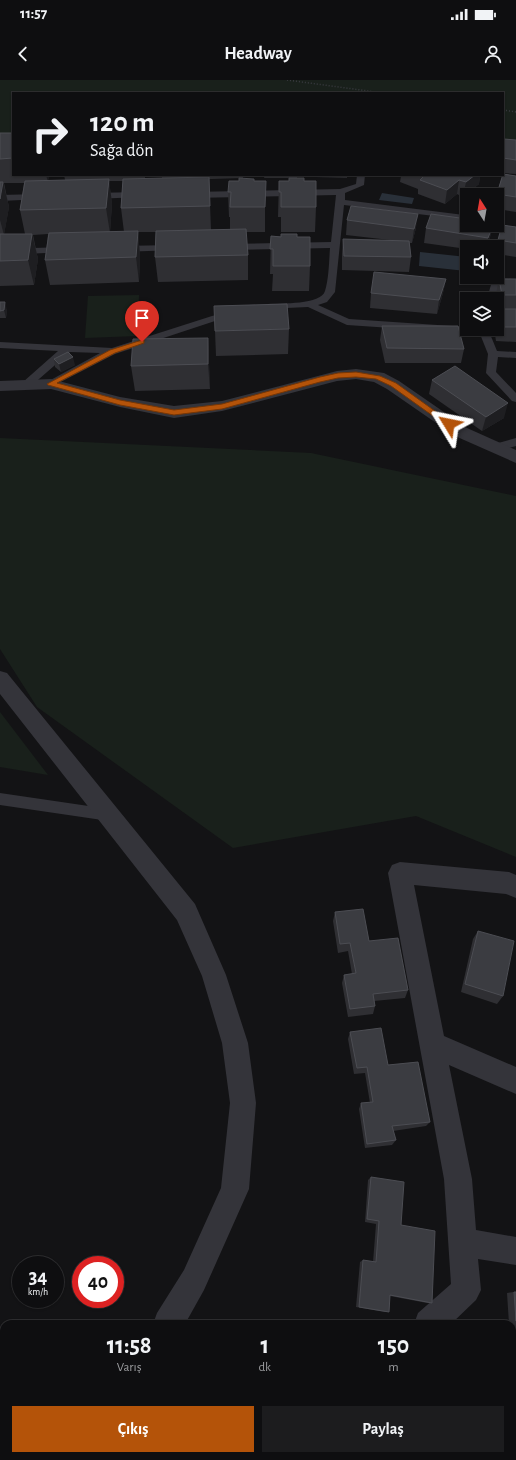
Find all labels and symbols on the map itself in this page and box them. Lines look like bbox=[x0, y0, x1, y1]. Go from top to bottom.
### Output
north arrow bbox=[460, 188, 504, 232]
pin bbox=[125, 301, 159, 342]
position arrow bbox=[428, 403, 470, 445]
speed limit sign: 40 bbox=[72, 1256, 124, 1308]

